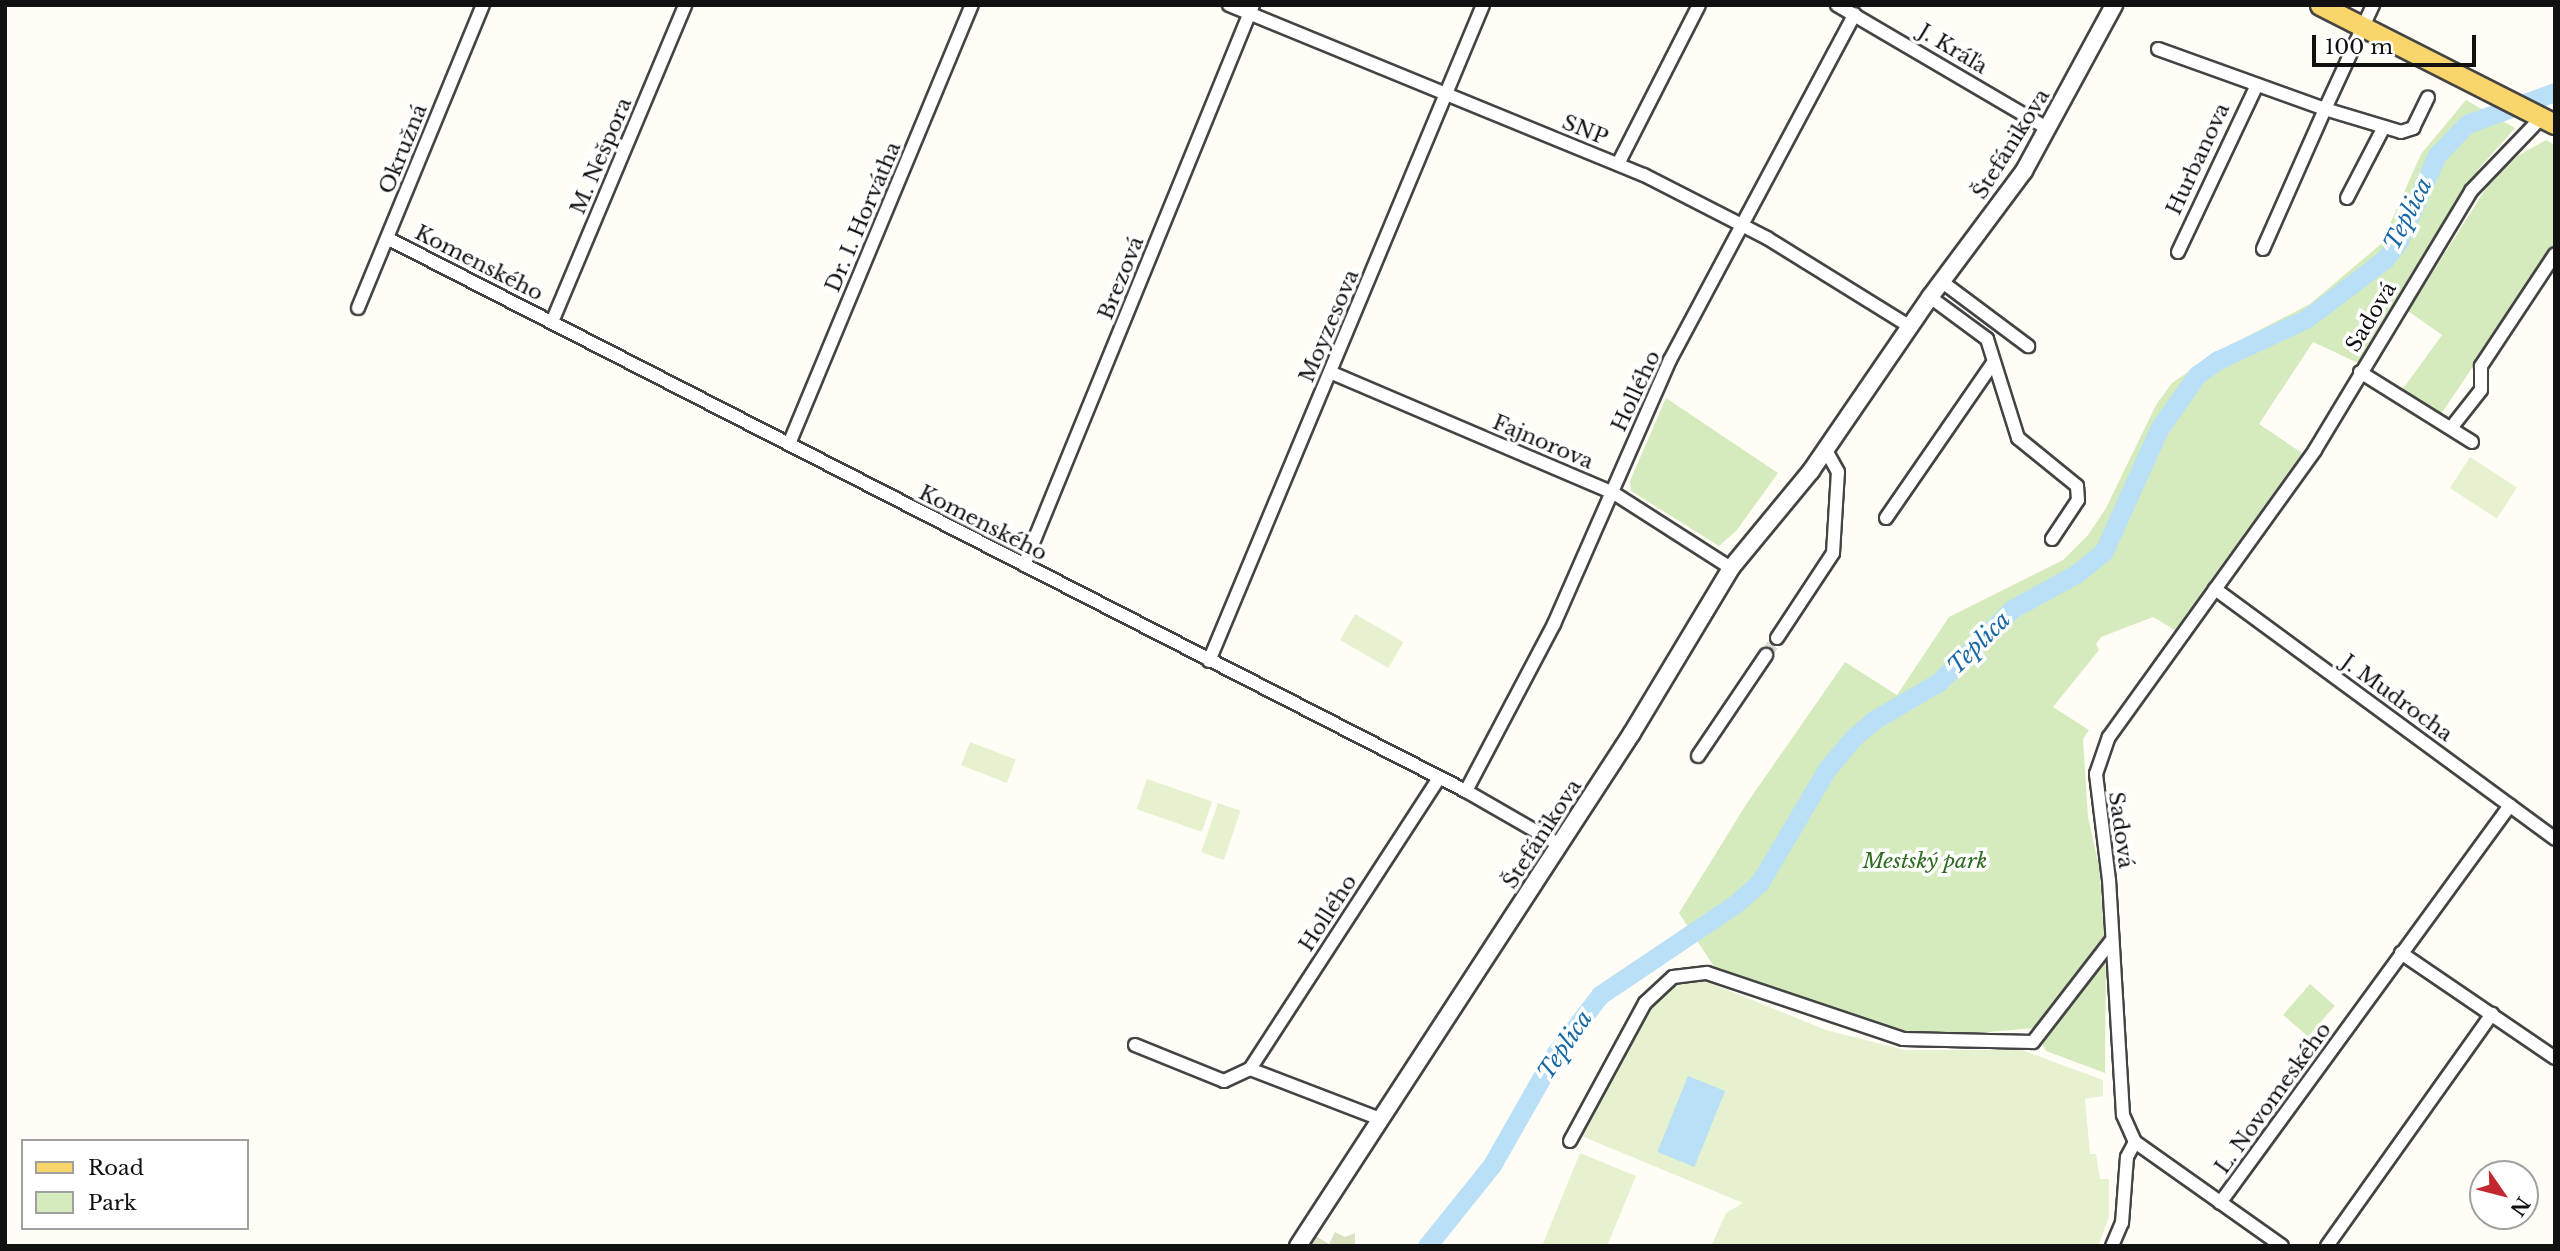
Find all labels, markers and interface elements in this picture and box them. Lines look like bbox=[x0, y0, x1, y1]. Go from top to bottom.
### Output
street label: J. Kráľa bbox=[1914, 19, 1992, 79]
scale bar bbox=[2315, 21, 2480, 65]
text: 100 m bbox=[2325, 34, 2393, 60]
street label: Štefánikova bbox=[1967, 84, 2055, 204]
street label: M. Nešpora bbox=[565, 94, 637, 218]
street label: Hurbanova bbox=[2161, 99, 2235, 219]
street label: Okružná bbox=[374, 100, 432, 198]
street label: SNP bbox=[1559, 110, 1611, 150]
street label: Dr. I. Horvátha bbox=[820, 138, 906, 296]
water label: Teplica bbox=[2378, 173, 2438, 255]
street label: Komenského bbox=[411, 220, 547, 306]
street label: Brezová bbox=[1093, 233, 1149, 323]
street label: Moyzesova bbox=[1294, 266, 1364, 386]
street label: Sadová bbox=[2340, 278, 2402, 356]
street label: Hollého bbox=[1606, 346, 1666, 436]
street label: Fajnorova bbox=[1489, 410, 1597, 474]
street label: Komenského bbox=[915, 480, 1051, 566]
water label: Teplica bbox=[1942, 606, 2016, 680]
street label: J. Mudrocha bbox=[2337, 649, 2457, 747]
street label: Štefánikova bbox=[1497, 775, 1587, 893]
street label: Sadová bbox=[2103, 790, 2139, 870]
park label: Mestský park bbox=[1862, 848, 1988, 874]
street label: Hollého bbox=[1294, 870, 1362, 956]
water label: Teplica bbox=[1532, 1005, 1598, 1085]
street label: L. Novomeského bbox=[2210, 1017, 2336, 1179]
legend bbox=[21, 1139, 248, 1230]
text: Road bbox=[88, 1155, 144, 1181]
north arrow bbox=[2469, 1160, 2539, 1230]
text: Park bbox=[88, 1190, 137, 1216]
text: N bbox=[2505, 1192, 2535, 1220]

